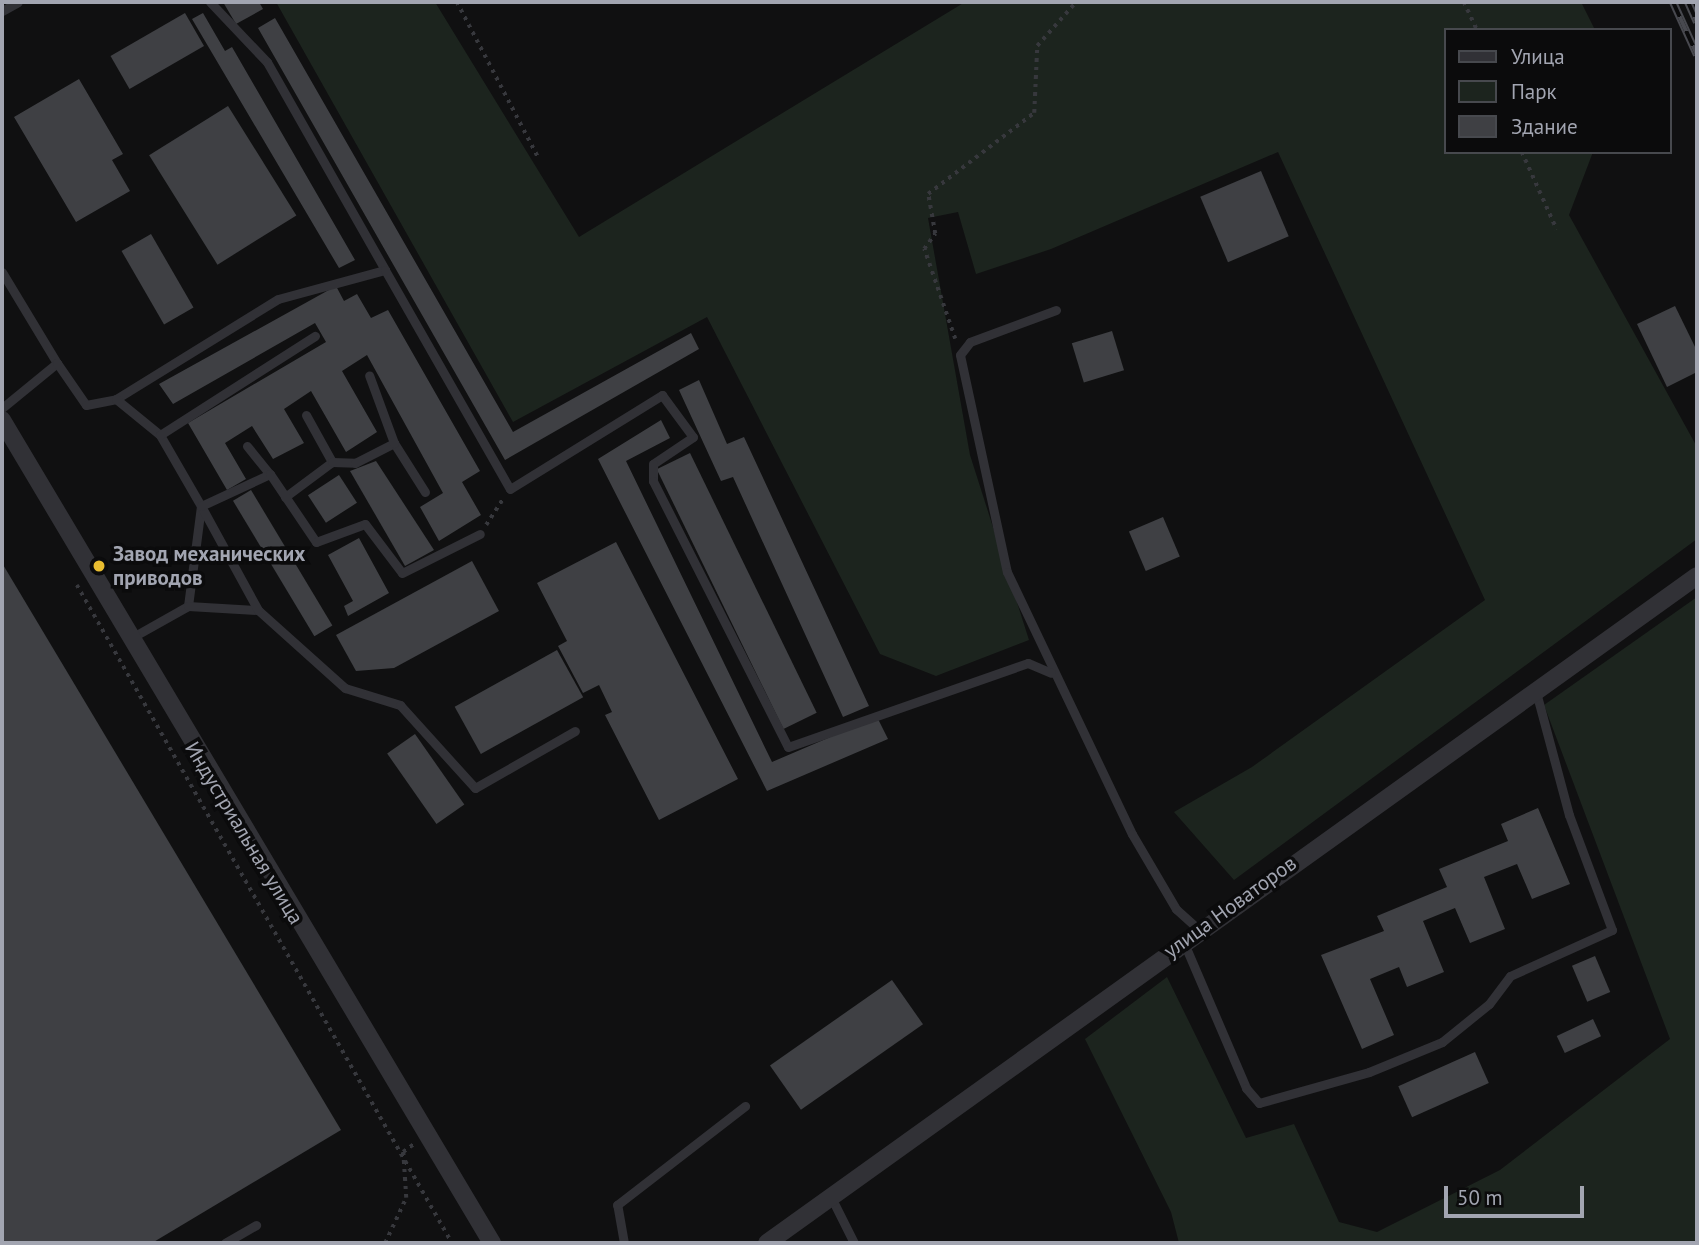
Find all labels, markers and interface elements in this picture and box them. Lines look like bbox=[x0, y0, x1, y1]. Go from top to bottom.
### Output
legend bbox=[1444, 28, 1671, 154]
text: Улица bbox=[1511, 43, 1565, 70]
text: Парк bbox=[1511, 78, 1557, 105]
text: Здание bbox=[1511, 113, 1578, 140]
place label: Завод механических приводов bbox=[113, 541, 305, 591]
marker: Завод механических приводов bbox=[91, 558, 107, 574]
street label: Индустриальная улица bbox=[180, 737, 308, 929]
street label: улица Новаторов bbox=[1159, 850, 1301, 964]
scale bar bbox=[1447, 1172, 1587, 1216]
text: 50 m bbox=[1457, 1184, 1503, 1211]

